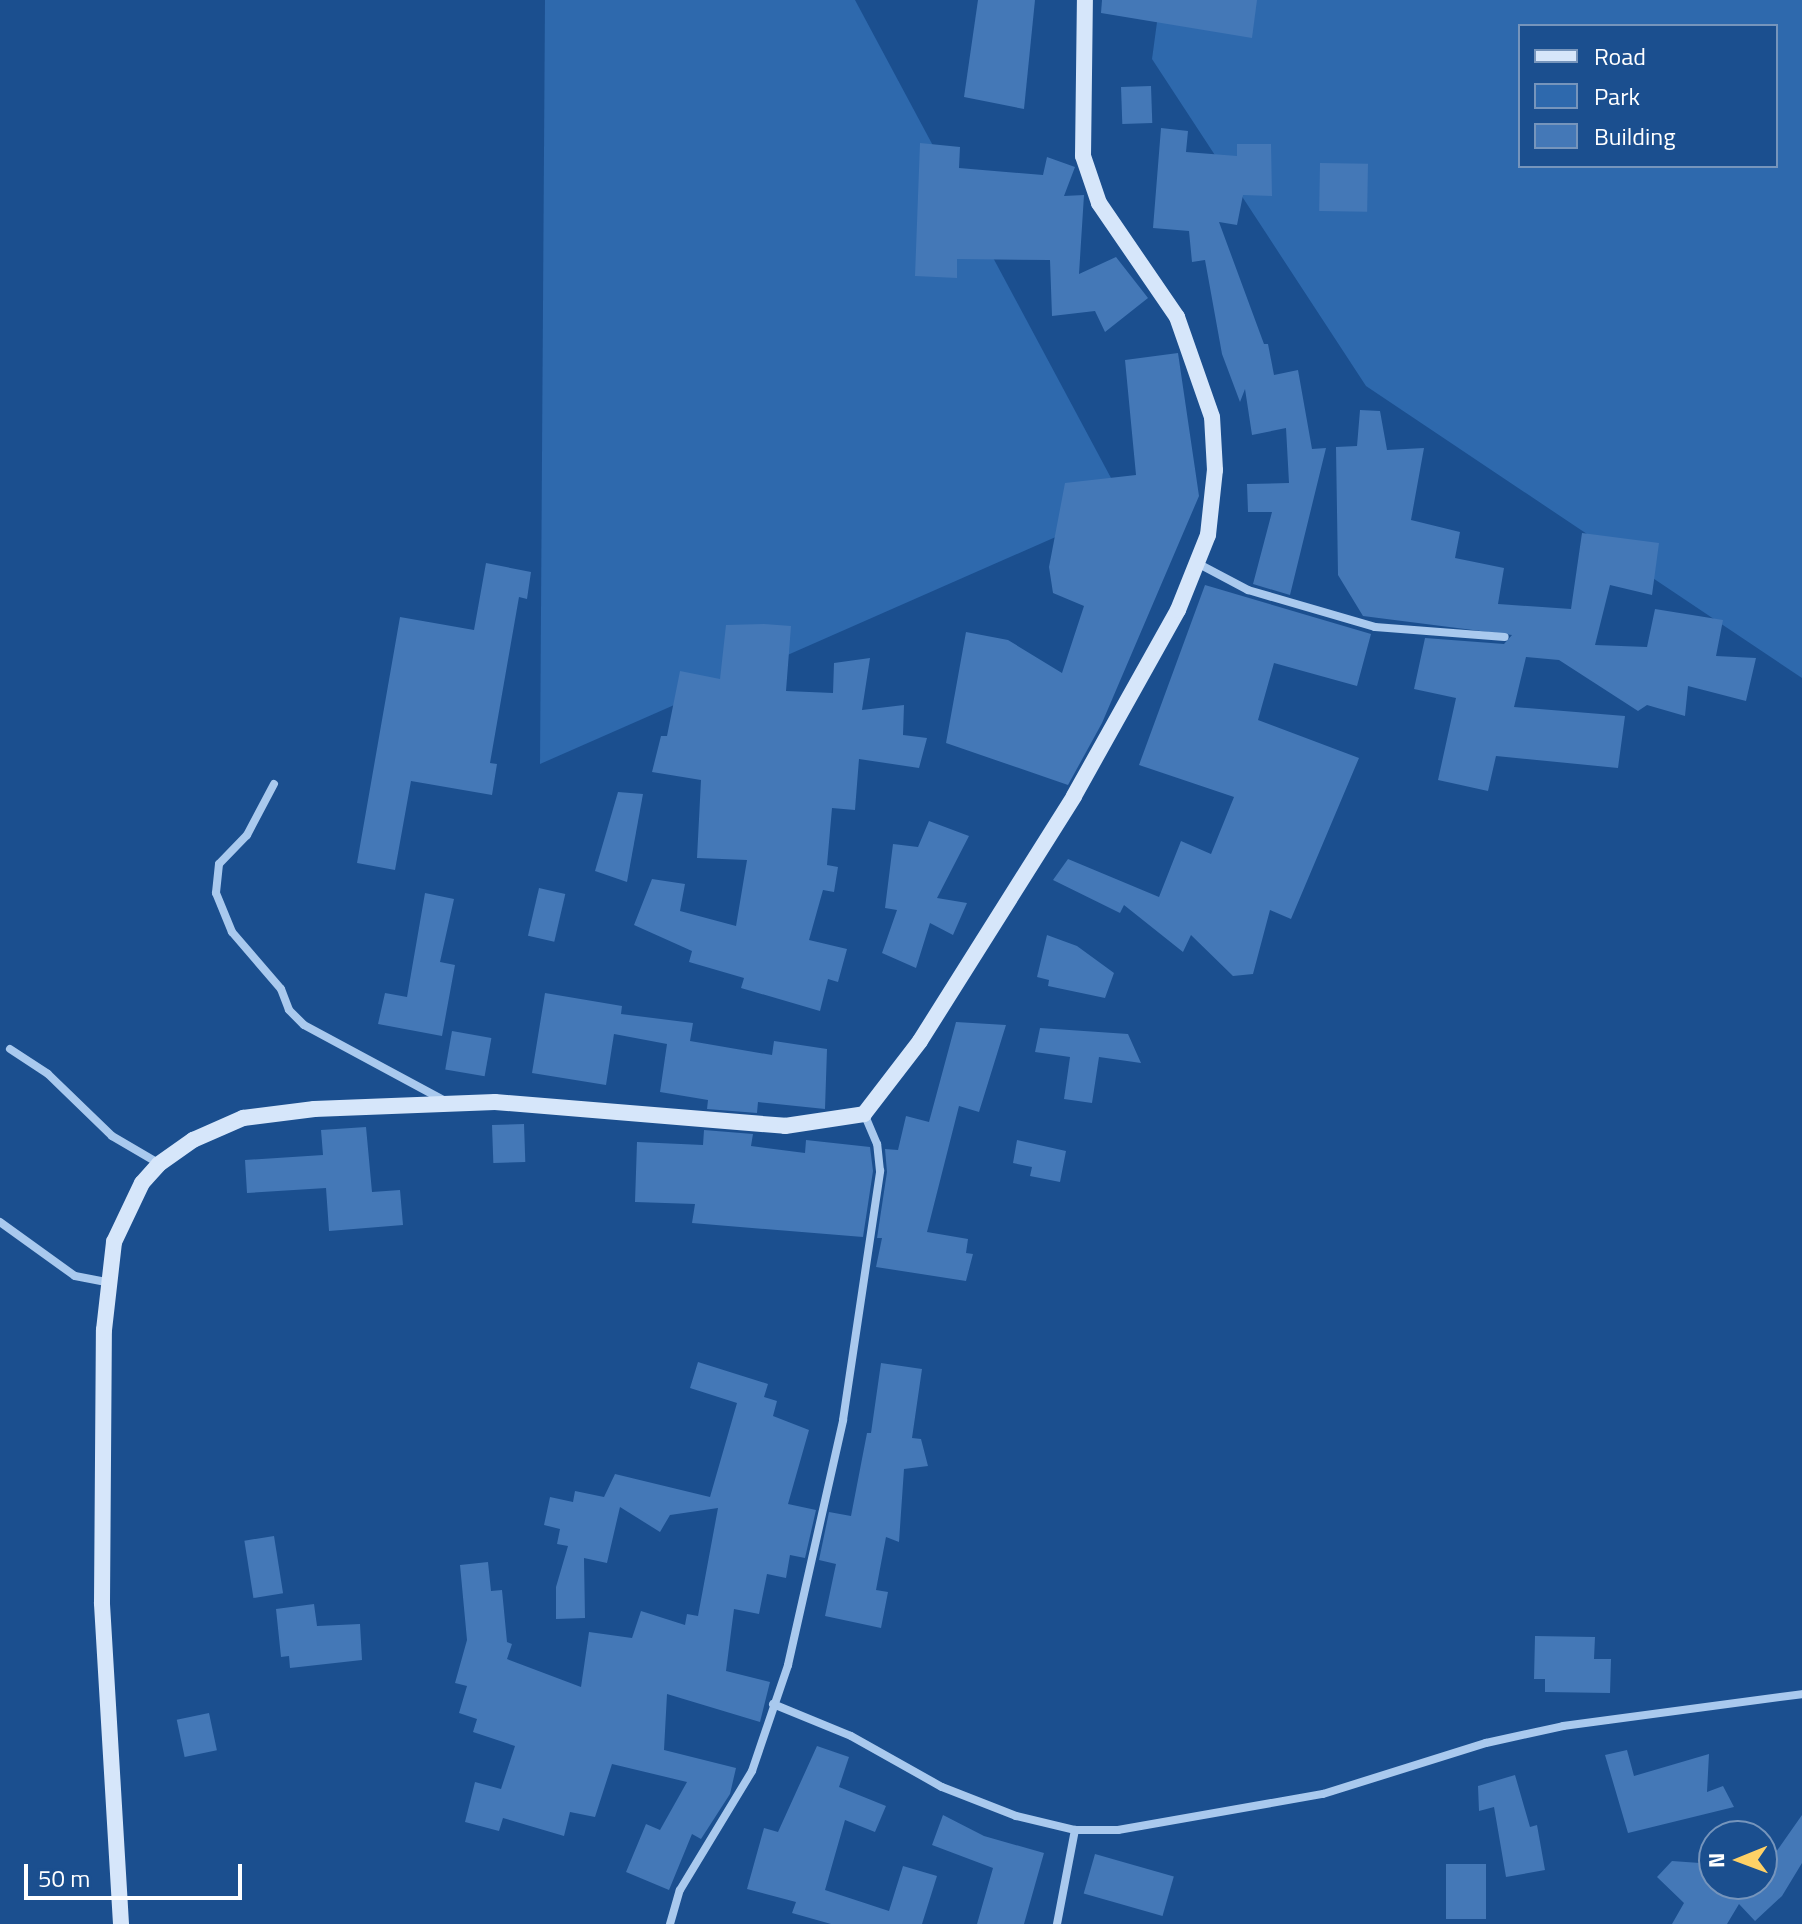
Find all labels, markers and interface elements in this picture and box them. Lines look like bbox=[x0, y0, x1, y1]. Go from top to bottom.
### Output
legend bbox=[1518, 24, 1778, 168]
text: Road bbox=[1594, 38, 1646, 74]
text: Park bbox=[1594, 78, 1640, 114]
text: Building bbox=[1594, 118, 1676, 154]
north arrow bbox=[1698, 1820, 1778, 1900]
scale bar bbox=[28, 1848, 246, 1898]
text: N bbox=[1699, 1852, 1733, 1868]
text: 50 m bbox=[38, 1860, 90, 1896]

